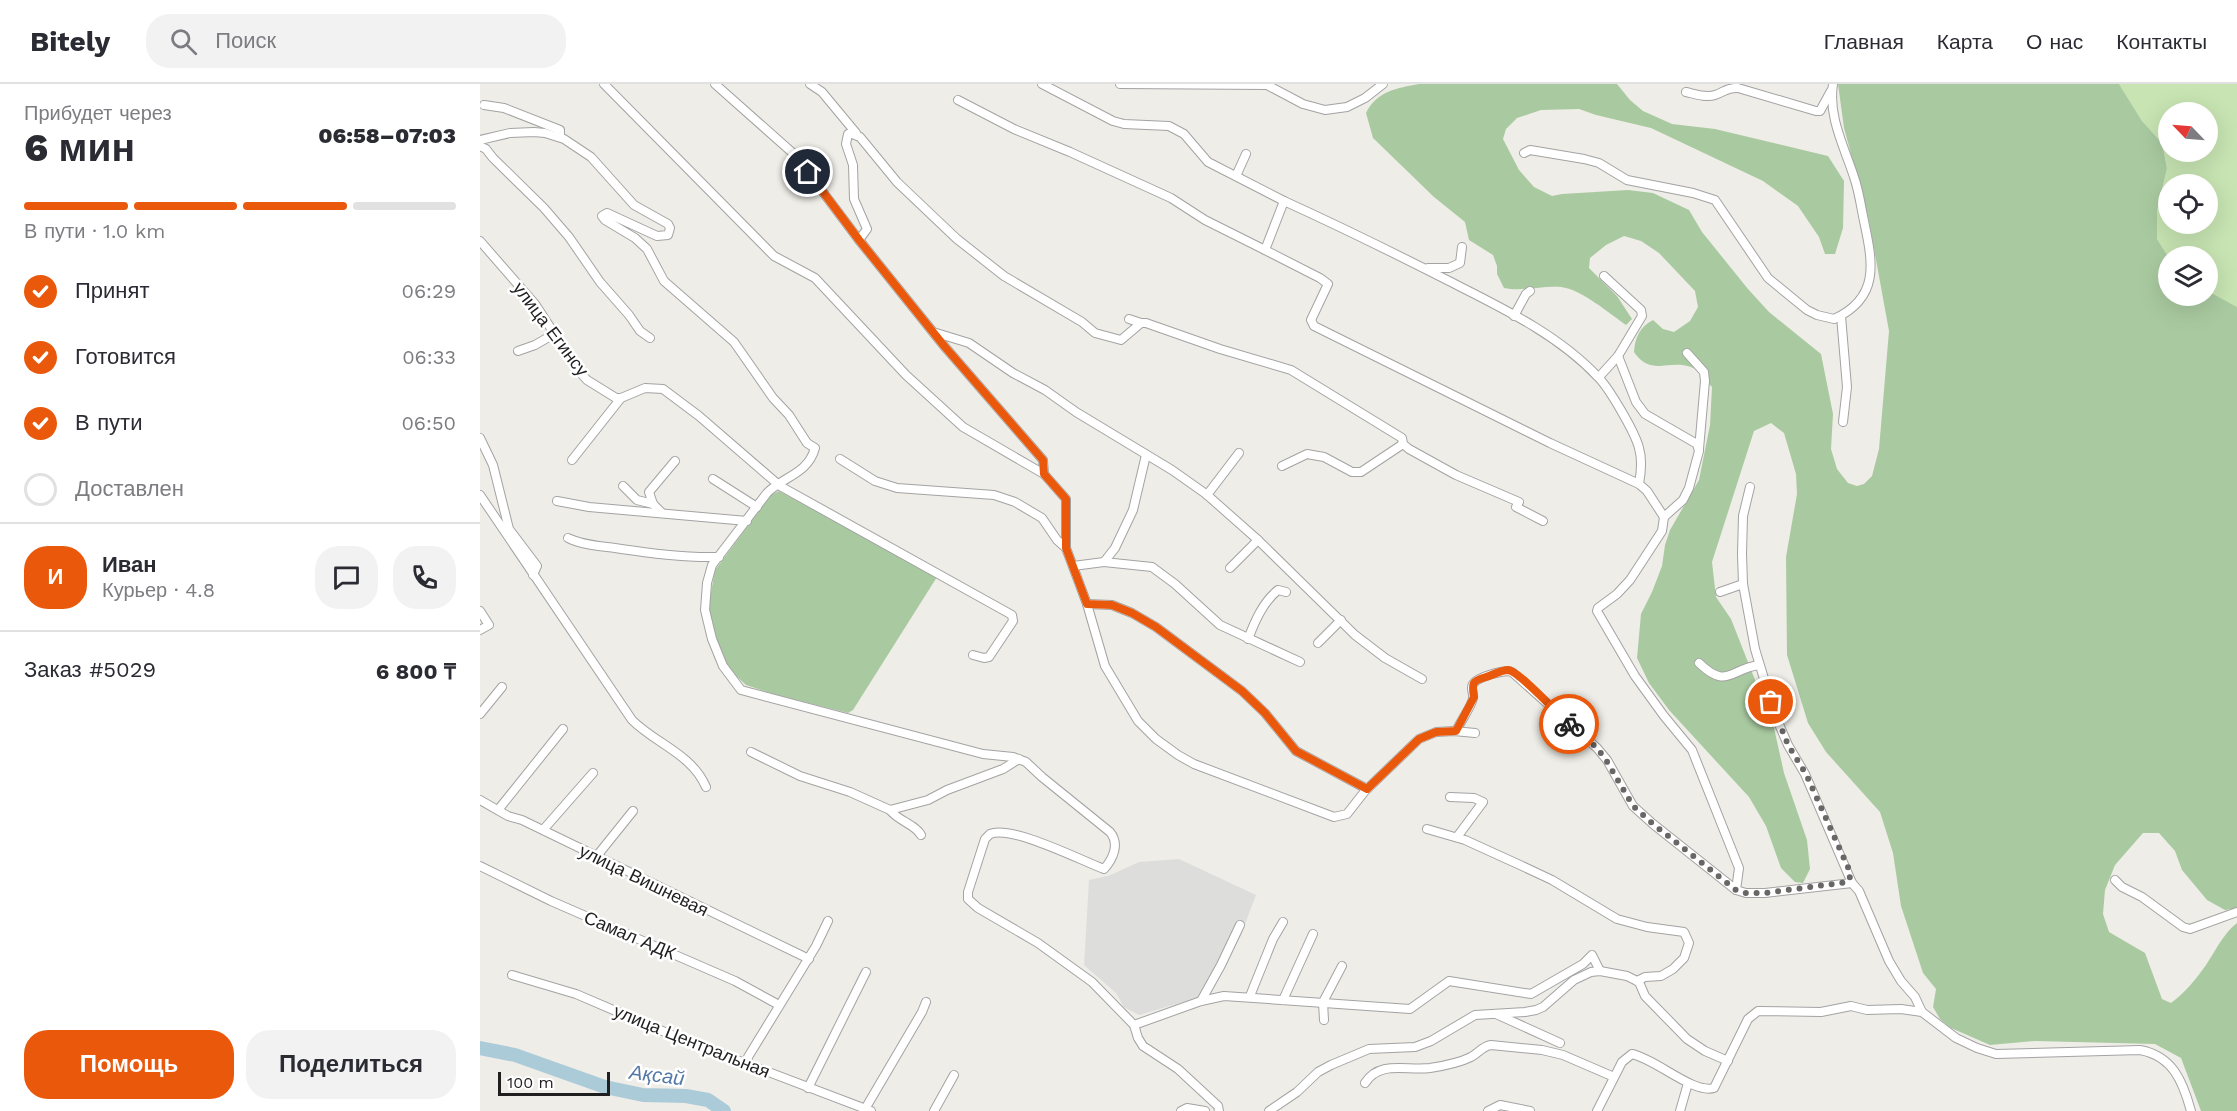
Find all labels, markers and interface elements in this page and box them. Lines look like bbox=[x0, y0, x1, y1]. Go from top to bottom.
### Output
search box bbox=[146, 14, 566, 68]
text: Bitely bbox=[30, 25, 110, 58]
icon: search bbox=[167, 25, 200, 58]
text: Поиск bbox=[215, 28, 276, 53]
text: Главная bbox=[1824, 29, 1904, 54]
text: Карта bbox=[1937, 29, 1993, 54]
text: О нас bbox=[2026, 29, 2083, 54]
text: Контакты bbox=[2116, 29, 2207, 54]
text: Прибудет через bbox=[24, 101, 172, 125]
north arrow bbox=[2158, 102, 2218, 162]
map controls bbox=[2158, 102, 2218, 306]
text: 06:58–07:03 bbox=[318, 123, 456, 148]
text: 6 мин bbox=[24, 125, 135, 170]
pin bbox=[782, 146, 833, 197]
icon: home bbox=[791, 155, 824, 188]
button: locate bbox=[2158, 174, 2218, 234]
text: В пути · 1.0 km bbox=[24, 219, 165, 243]
button: layers bbox=[2158, 246, 2218, 306]
icon: check bbox=[24, 275, 57, 308]
text: Принят bbox=[75, 278, 149, 303]
street label: улица Егинсу bbox=[509, 278, 593, 380]
text: 06:29 bbox=[401, 279, 456, 303]
icon: check bbox=[24, 341, 57, 374]
text: Готовится bbox=[75, 344, 176, 369]
text: 06:33 bbox=[402, 345, 456, 369]
icon: check bbox=[24, 407, 57, 440]
text: В пути bbox=[75, 410, 142, 435]
text: 06:50 bbox=[401, 411, 456, 435]
text: Доставлен bbox=[75, 476, 184, 501]
button: chat bbox=[315, 546, 378, 609]
button: phone bbox=[393, 546, 456, 609]
text: Иван bbox=[102, 552, 157, 577]
text: И bbox=[48, 564, 63, 589]
text: Курьер · 4.8 bbox=[102, 578, 215, 602]
text: Заказ #5029 bbox=[24, 657, 156, 682]
text: 6 800 ₸ bbox=[376, 659, 456, 684]
pin bbox=[1745, 676, 1796, 727]
icon: bag bbox=[1754, 685, 1787, 718]
courier bbox=[1539, 694, 1599, 754]
icon: bike bbox=[1553, 708, 1586, 741]
street label: улица Вишневая bbox=[576, 840, 712, 920]
street label: Самал АДК bbox=[581, 906, 679, 964]
street label: улица Центральная bbox=[611, 1000, 773, 1082]
button: Помощь bbox=[24, 1030, 234, 1099]
button: Поделиться bbox=[246, 1030, 456, 1099]
water label: Ақсай bbox=[627, 1060, 686, 1090]
scale bar bbox=[498, 1069, 610, 1096]
text: 100 m bbox=[507, 1073, 554, 1092]

